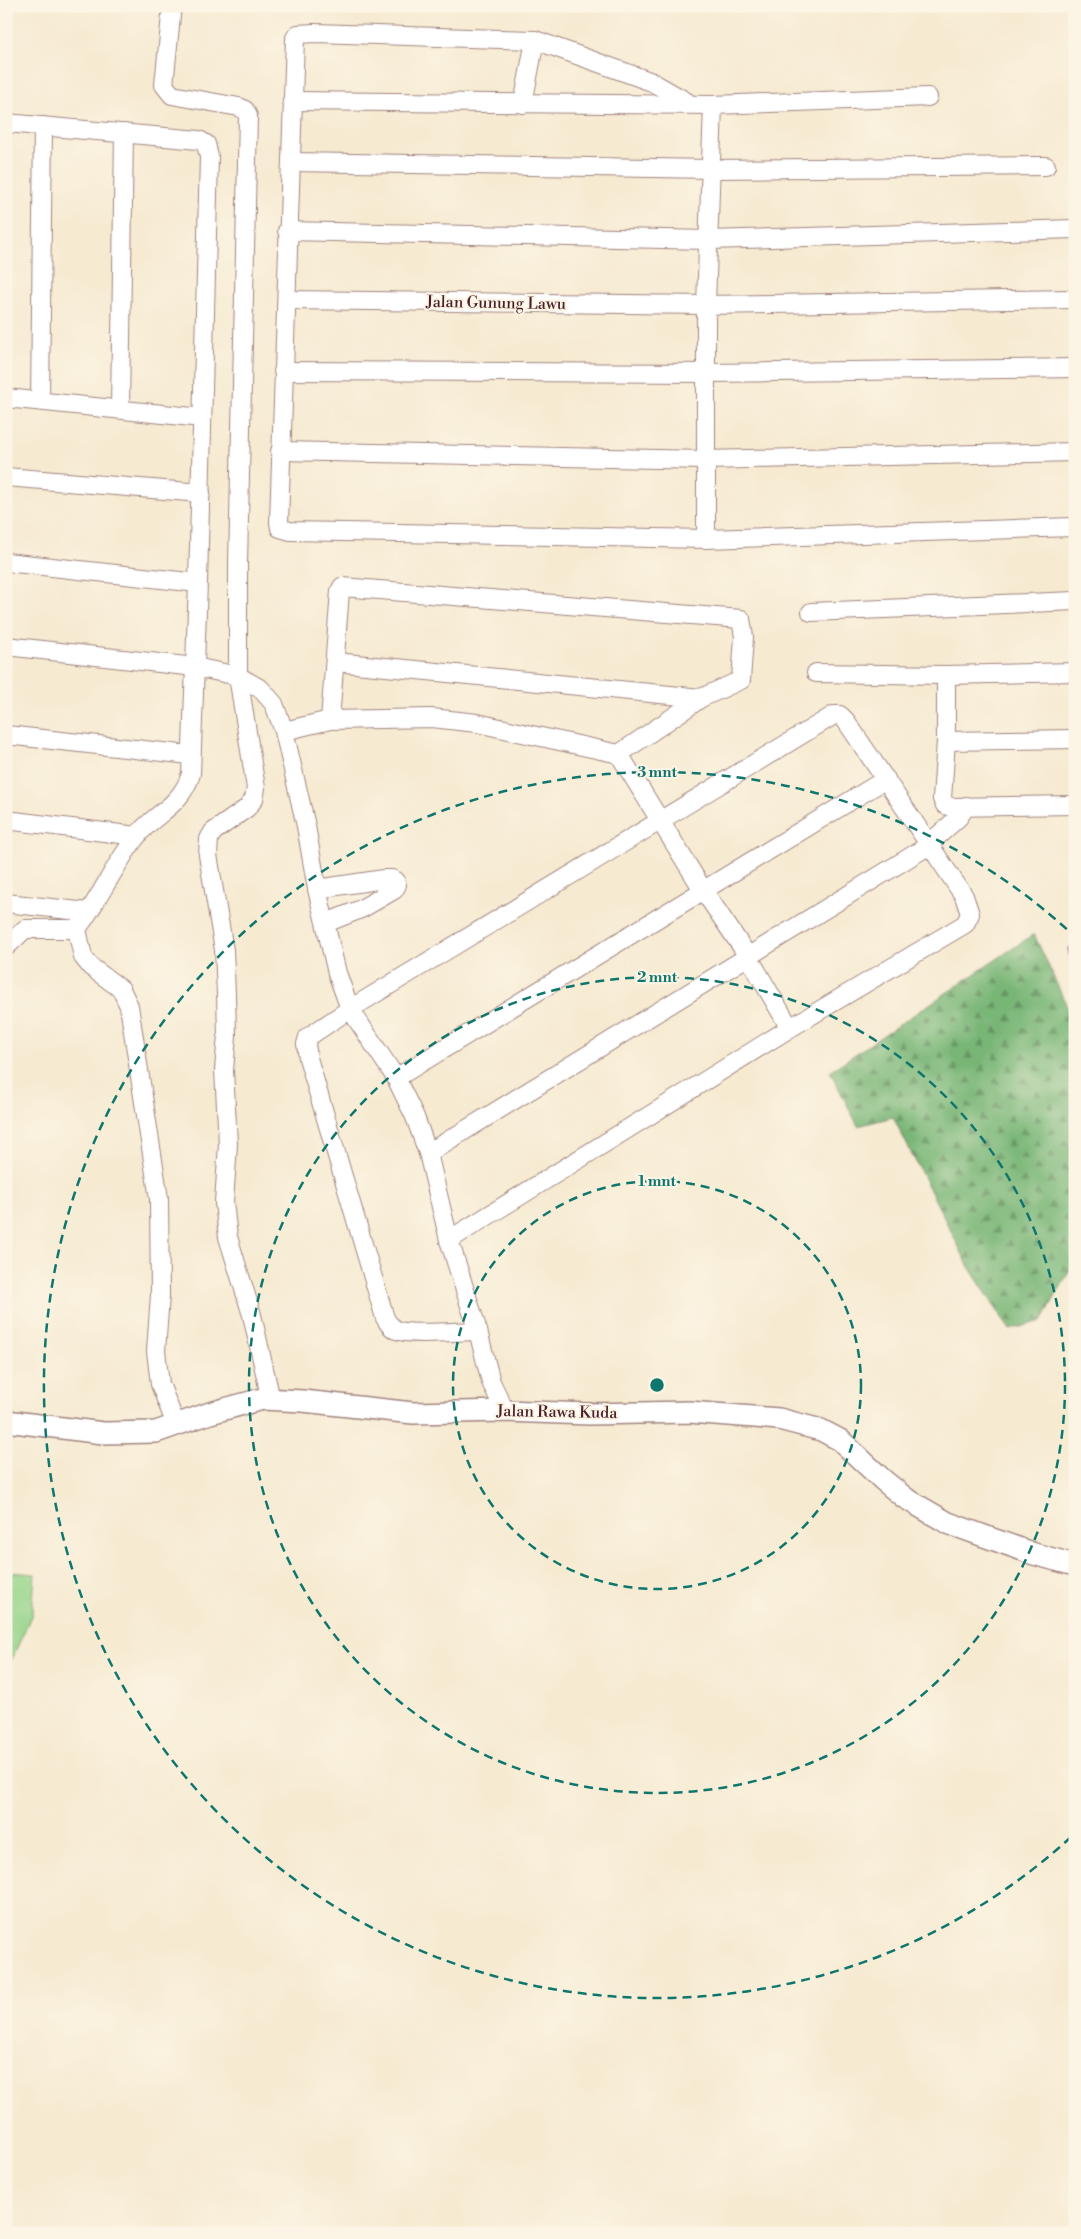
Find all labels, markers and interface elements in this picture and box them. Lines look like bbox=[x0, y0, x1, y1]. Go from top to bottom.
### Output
street label: Jalan Gunung Lawu bbox=[425, 292, 566, 314]
text: 3 mnt bbox=[637, 763, 677, 782]
text: 2 mnt bbox=[637, 968, 678, 987]
text: 1 mnt bbox=[638, 1172, 677, 1191]
centre of rings bbox=[648, 1376, 666, 1394]
street label: Jalan Rawa Kuda bbox=[495, 1401, 618, 1423]

